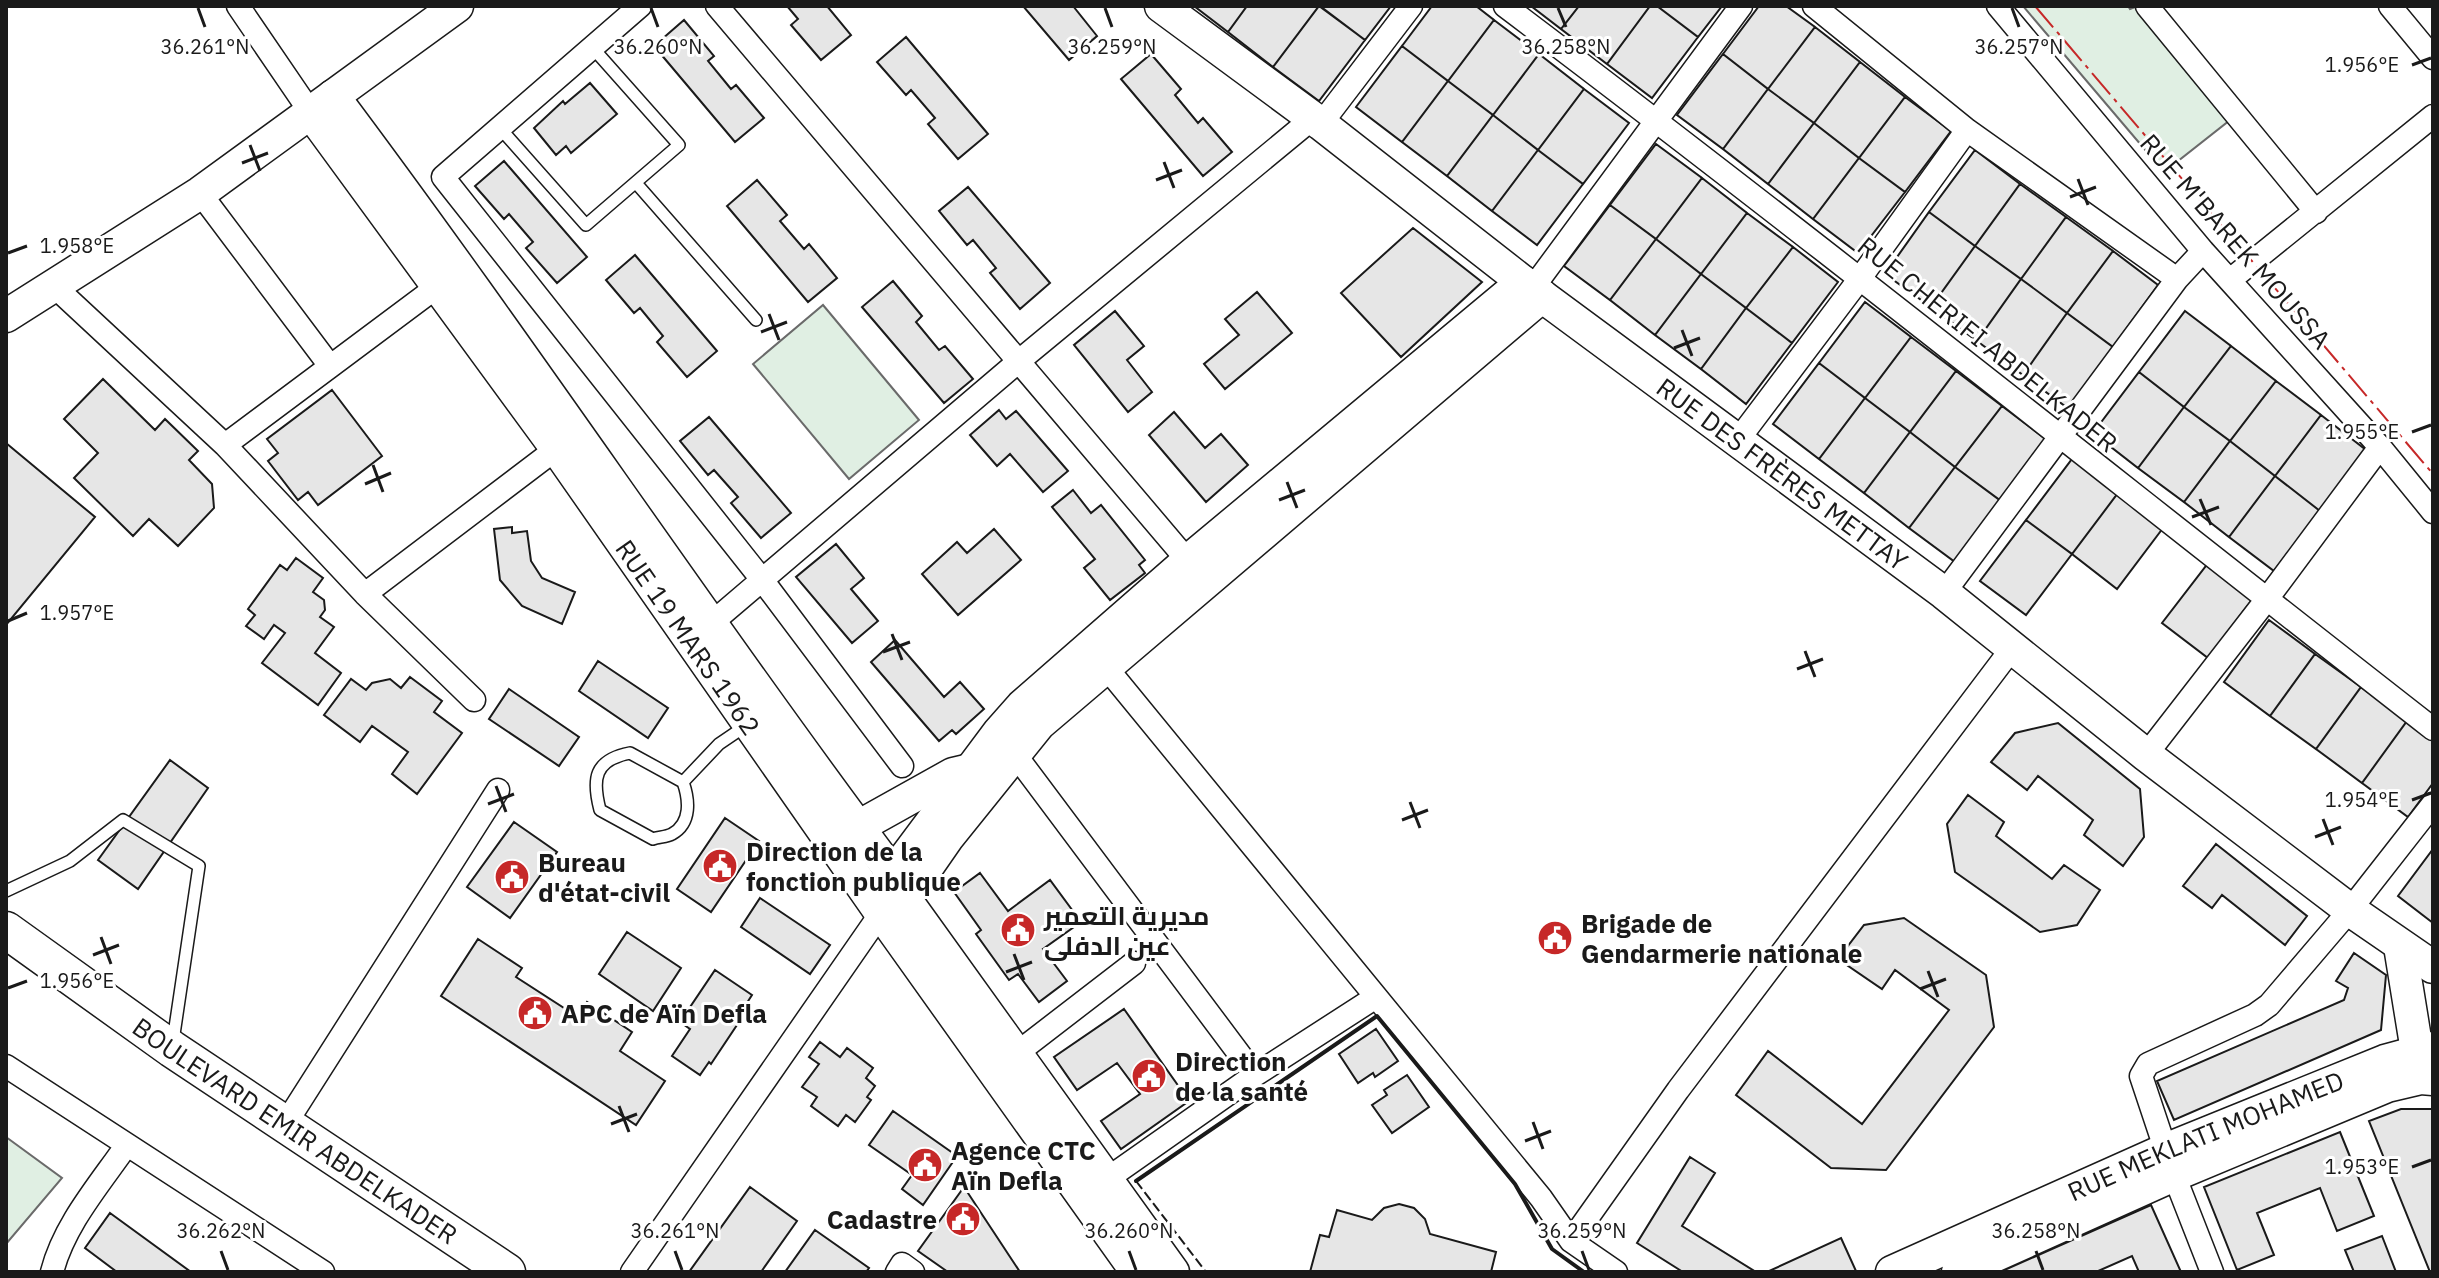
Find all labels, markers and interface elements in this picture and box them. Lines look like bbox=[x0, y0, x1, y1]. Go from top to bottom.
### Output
text: 36.261°N bbox=[161, 33, 249, 60]
text: 36.260°N bbox=[614, 33, 702, 60]
text: 36.259°N bbox=[1068, 33, 1156, 60]
text: 36.258°N bbox=[1522, 33, 1610, 60]
text: 36.257°N bbox=[1975, 33, 2063, 60]
text: 1.956°E bbox=[2325, 51, 2399, 78]
street label: RUE M'BAREK MOUSSA bbox=[2133, 126, 2339, 356]
street label: RUE CHERIFI ABDELKADER bbox=[1851, 229, 2125, 459]
text: 1.958°E bbox=[40, 232, 114, 259]
street label: RUE DES FRÈRES METTAY bbox=[1650, 370, 1916, 578]
text: 1.955°E bbox=[2325, 418, 2399, 445]
street label: RUE 19 MARS 1962 bbox=[608, 533, 768, 742]
text: 1.957°E bbox=[40, 599, 114, 626]
text: 1.954°E bbox=[2325, 786, 2399, 813]
place label: Direction de la fonction publique bbox=[746, 834, 961, 898]
place label: Bureau d'état-civil bbox=[538, 845, 670, 909]
public building icon: Direction de la fonction publique bbox=[701, 847, 739, 885]
public building icon: Bureau d'état-civil bbox=[493, 858, 531, 896]
place label: مديرية التعمير عين الدفلى bbox=[1043, 898, 1209, 962]
place label: Brigade de Gendarmerie nationale bbox=[1581, 906, 1862, 970]
public building icon: مديرية التعمير عين الدفلى bbox=[999, 911, 1037, 949]
public building icon: Brigade de Gendarmerie nationale bbox=[1536, 919, 1574, 957]
text: 1.956°E bbox=[40, 967, 114, 994]
public building icon: APC de Aïn Defla bbox=[516, 994, 554, 1032]
place label: APC de Aïn Defla bbox=[561, 996, 767, 1030]
street label: BOULEVARD EMIR ABDELKADER bbox=[126, 1009, 464, 1251]
place label: Direction de la santé bbox=[1175, 1044, 1308, 1108]
public building icon: Direction de la santé bbox=[1130, 1057, 1168, 1095]
street label: RUE MEKLATI MOHAMED bbox=[2062, 1063, 2349, 1208]
place label: Agence CTC Aïn Defla bbox=[951, 1133, 1096, 1197]
public building icon: Agence CTC Aïn Defla bbox=[906, 1146, 944, 1184]
text: 1.953°E bbox=[2325, 1153, 2399, 1180]
public building icon: Cadastre bbox=[944, 1200, 982, 1238]
place label: Cadastre bbox=[827, 1202, 937, 1236]
text: 36.262°N bbox=[177, 1217, 265, 1244]
text: 36.261°N bbox=[631, 1217, 719, 1244]
text: 36.260°N bbox=[1085, 1217, 1173, 1244]
text: 36.259°N bbox=[1538, 1217, 1626, 1244]
text: 36.258°N bbox=[1992, 1217, 2080, 1244]

